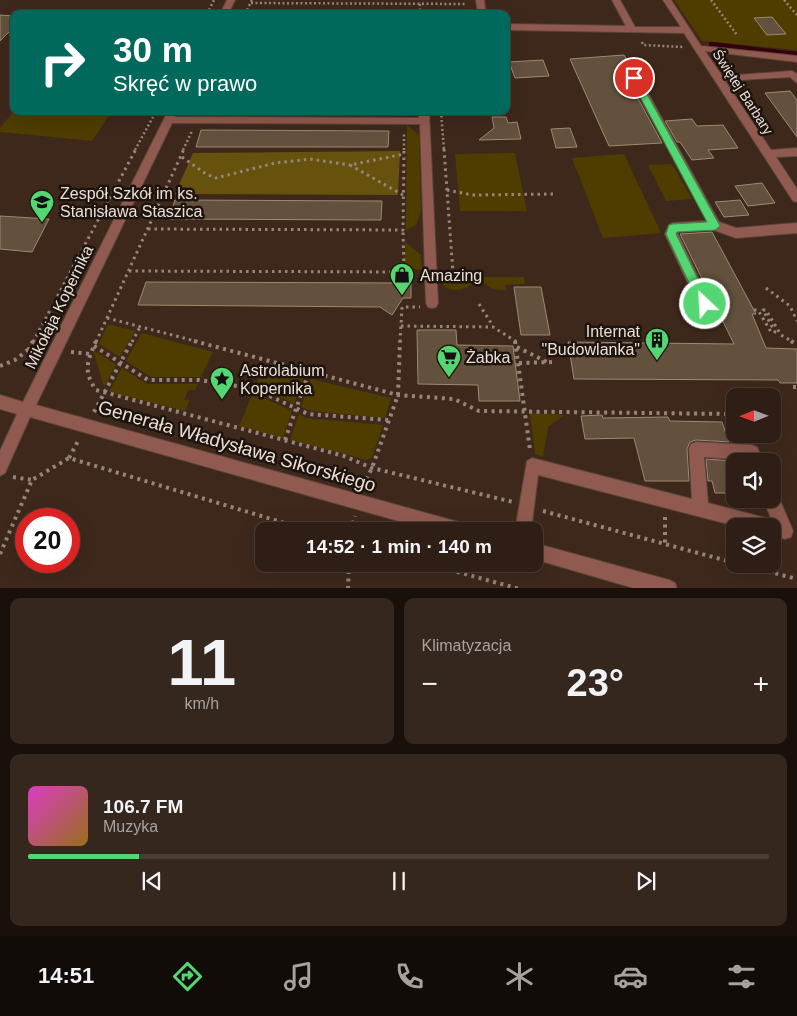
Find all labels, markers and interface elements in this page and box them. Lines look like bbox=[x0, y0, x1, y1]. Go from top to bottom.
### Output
icon: right bbox=[30, 30, 95, 95]
text: 30 m bbox=[113, 30, 193, 69]
street label: Świętej Barbary bbox=[710, 46, 777, 137]
pin bbox=[613, 57, 655, 99]
icon: arrive bbox=[620, 64, 648, 92]
text: Skręć w prawo bbox=[113, 71, 257, 96]
place label: Zespół Szkół im ks. Stanisława Staszica bbox=[60, 185, 202, 220]
school or university icon: Zespół Szkół im ks. Stanisława Staszica bbox=[29, 189, 55, 223]
street label: Mikołaja Kopernika bbox=[22, 242, 96, 371]
shop icon: Amazing bbox=[389, 262, 415, 296]
place label: Amazing bbox=[420, 267, 482, 284]
position arrow bbox=[678, 277, 730, 329]
place label: Internat "Budowlanka" bbox=[541, 323, 641, 358]
building icon: Internat "Budowlanka" bbox=[644, 327, 670, 361]
supermarket icon: Żabka bbox=[436, 344, 462, 378]
place label: Żabka bbox=[466, 348, 511, 366]
place label: Astrolabium Kopernika bbox=[240, 362, 324, 397]
place icon: Astrolabium Kopernika bbox=[209, 366, 235, 400]
north arrow bbox=[726, 388, 781, 442]
map controls bbox=[726, 388, 781, 573]
street label: Generała Władysława Sikorskiego bbox=[96, 396, 378, 496]
button: sound bbox=[726, 453, 781, 508]
speed limit sign: 20 bbox=[15, 508, 80, 573]
button: layers bbox=[726, 518, 781, 573]
text: 14:52 · 1 min · 140 m bbox=[306, 536, 492, 557]
text: 11 bbox=[167, 626, 236, 699]
text: Klimatyzacja bbox=[422, 637, 511, 654]
text: 23° bbox=[567, 662, 624, 704]
text: − bbox=[422, 668, 438, 699]
text: + bbox=[753, 668, 769, 699]
text: km/h bbox=[184, 695, 219, 712]
text: 106.7 FM bbox=[103, 796, 183, 817]
text: Muzyka bbox=[103, 818, 158, 835]
icon: previous bbox=[138, 867, 166, 895]
icon: pause bbox=[385, 867, 413, 895]
icon: next bbox=[632, 867, 660, 895]
icon: directions bbox=[170, 959, 205, 994]
icon: music bbox=[281, 959, 316, 994]
icon: phone bbox=[392, 959, 427, 994]
icon: climate bbox=[502, 959, 537, 994]
icon: car bbox=[613, 959, 648, 994]
icon: filters bbox=[724, 959, 759, 994]
text: 14:51 bbox=[38, 963, 94, 988]

